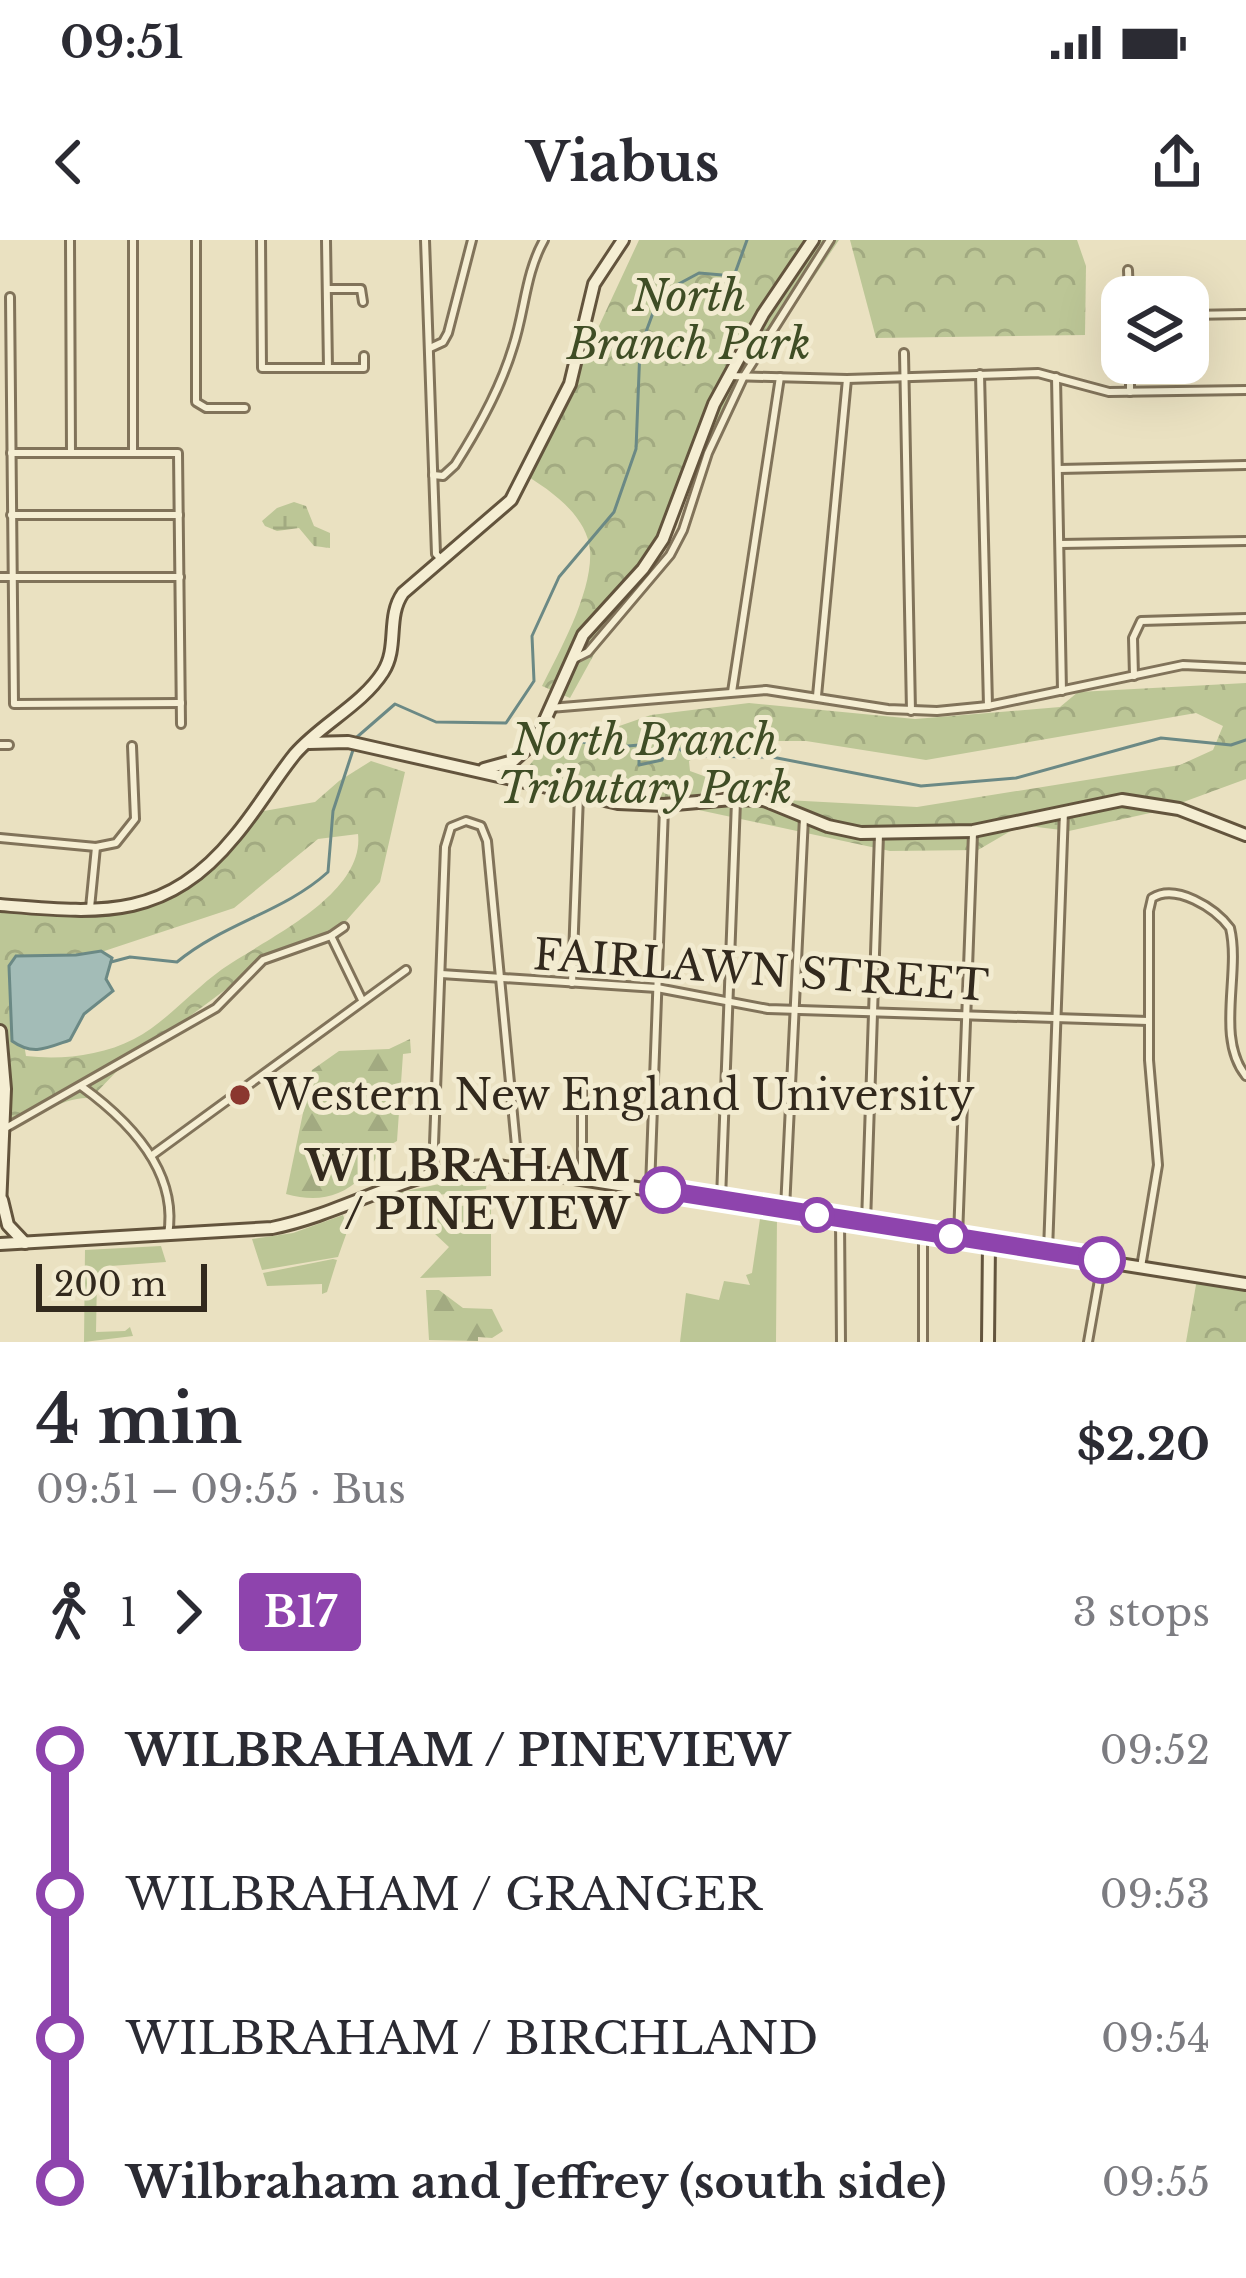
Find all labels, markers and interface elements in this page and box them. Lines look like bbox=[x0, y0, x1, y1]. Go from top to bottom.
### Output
text: 09:51 bbox=[60, 14, 183, 70]
icon: back bbox=[36, 129, 102, 195]
text: Viabus bbox=[527, 129, 720, 196]
icon: share bbox=[1144, 129, 1210, 195]
park label: North Branch Park bbox=[565, 270, 811, 370]
map controls bbox=[1101, 276, 1209, 384]
button: layers bbox=[1101, 276, 1209, 384]
park label: North Branch Tributary Park bbox=[498, 714, 792, 814]
street label: FAIRLAWN STREET bbox=[532, 928, 990, 1012]
place label: Western New England University bbox=[263, 1069, 975, 1121]
marker: Western New England University bbox=[227, 1082, 253, 1108]
place label: WILBRAHAM / PINEVIEW bbox=[303, 1140, 631, 1240]
marker: WILBRAHAM / PINEVIEW bbox=[641, 1168, 685, 1212]
unlabelled marker bbox=[801, 1199, 833, 1231]
unlabelled marker bbox=[935, 1220, 967, 1252]
unlabelled marker bbox=[1080, 1238, 1124, 1282]
scale bar bbox=[36, 1258, 207, 1311]
text: 200 m bbox=[54, 1264, 166, 1305]
text: 4 min bbox=[36, 1379, 242, 1461]
text: $2.20 bbox=[1077, 1416, 1210, 1472]
text: 09:51 – 09:55 · Bus bbox=[36, 1465, 406, 1514]
icon: walk bbox=[36, 1579, 102, 1645]
icon: forward bbox=[155, 1579, 221, 1645]
text: B17 bbox=[263, 1586, 337, 1638]
text: 1 bbox=[120, 1588, 137, 1637]
text: 3 stops bbox=[1073, 1588, 1210, 1637]
text: WILBRAHAM / PINEVIEW bbox=[126, 1722, 791, 1778]
text: 09:52 bbox=[1100, 1726, 1210, 1775]
text: WILBRAHAM / GRANGER bbox=[126, 1866, 762, 1922]
text: 09:53 bbox=[1100, 1870, 1210, 1919]
text: WILBRAHAM / BIRCHLAND bbox=[126, 2010, 818, 2066]
text: 09:54 bbox=[1101, 2014, 1210, 2063]
text: Wilbraham and Jeffrey (south side) bbox=[126, 2154, 947, 2210]
text: 09:55 bbox=[1102, 2158, 1210, 2207]

